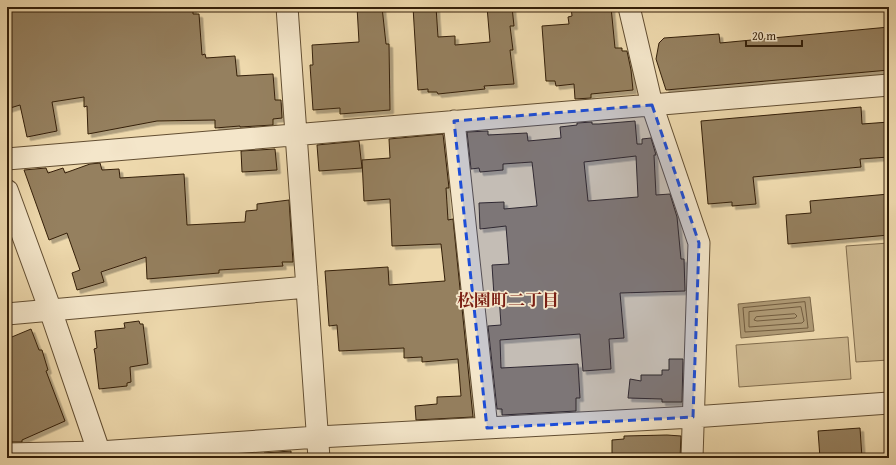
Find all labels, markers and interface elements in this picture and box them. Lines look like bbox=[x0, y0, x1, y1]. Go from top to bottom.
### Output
scale bar bbox=[746, 22, 802, 48]
text: 20 m bbox=[752, 27, 776, 44]
district label: 松園町二丁目 bbox=[457, 287, 559, 312]

